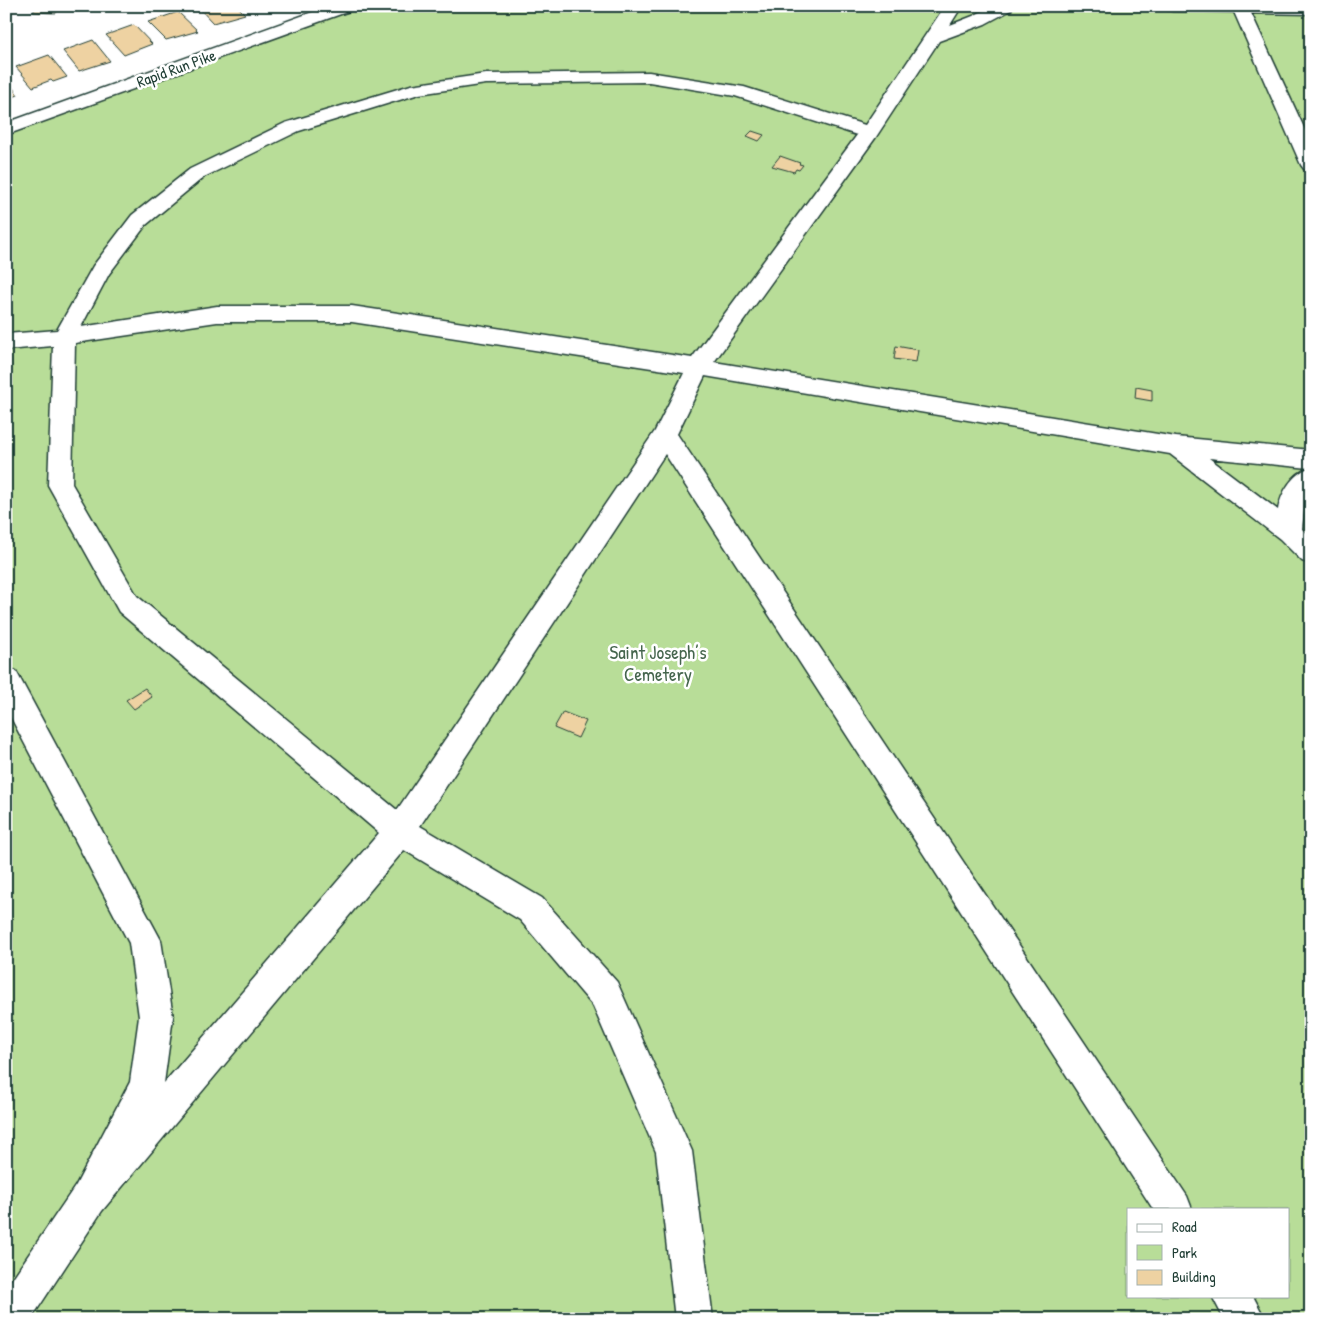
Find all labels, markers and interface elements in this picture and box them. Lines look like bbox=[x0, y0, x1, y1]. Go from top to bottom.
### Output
street label: Rapid Run Pike bbox=[133, 43, 219, 92]
park label: Saint Joseph’s Cemetery bbox=[609, 639, 707, 687]
legend bbox=[1127, 1208, 1290, 1298]
text: Road bbox=[1172, 1216, 1197, 1237]
text: Park bbox=[1172, 1242, 1197, 1263]
text: Building bbox=[1172, 1266, 1216, 1287]

